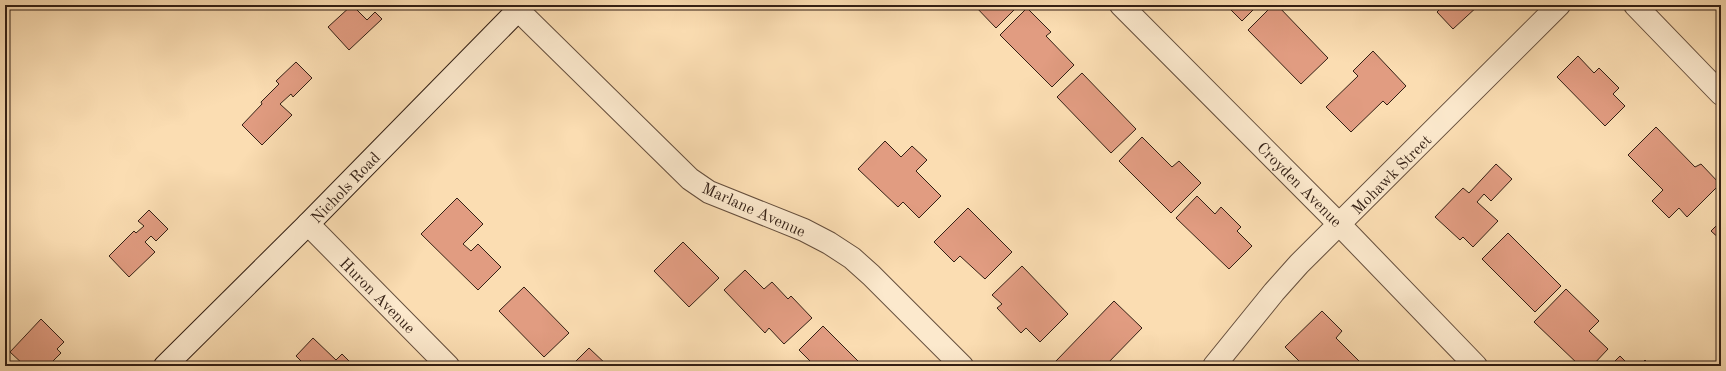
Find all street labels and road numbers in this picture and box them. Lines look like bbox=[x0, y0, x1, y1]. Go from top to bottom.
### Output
street label: Mohawk Street bbox=[1350, 132, 1436, 218]
street label: Croyden Avenue bbox=[1253, 140, 1344, 231]
street label: Nichols Road bbox=[309, 150, 384, 227]
street label: Marlane Avenue bbox=[699, 181, 807, 241]
street label: Huron Avenue bbox=[336, 256, 417, 337]

